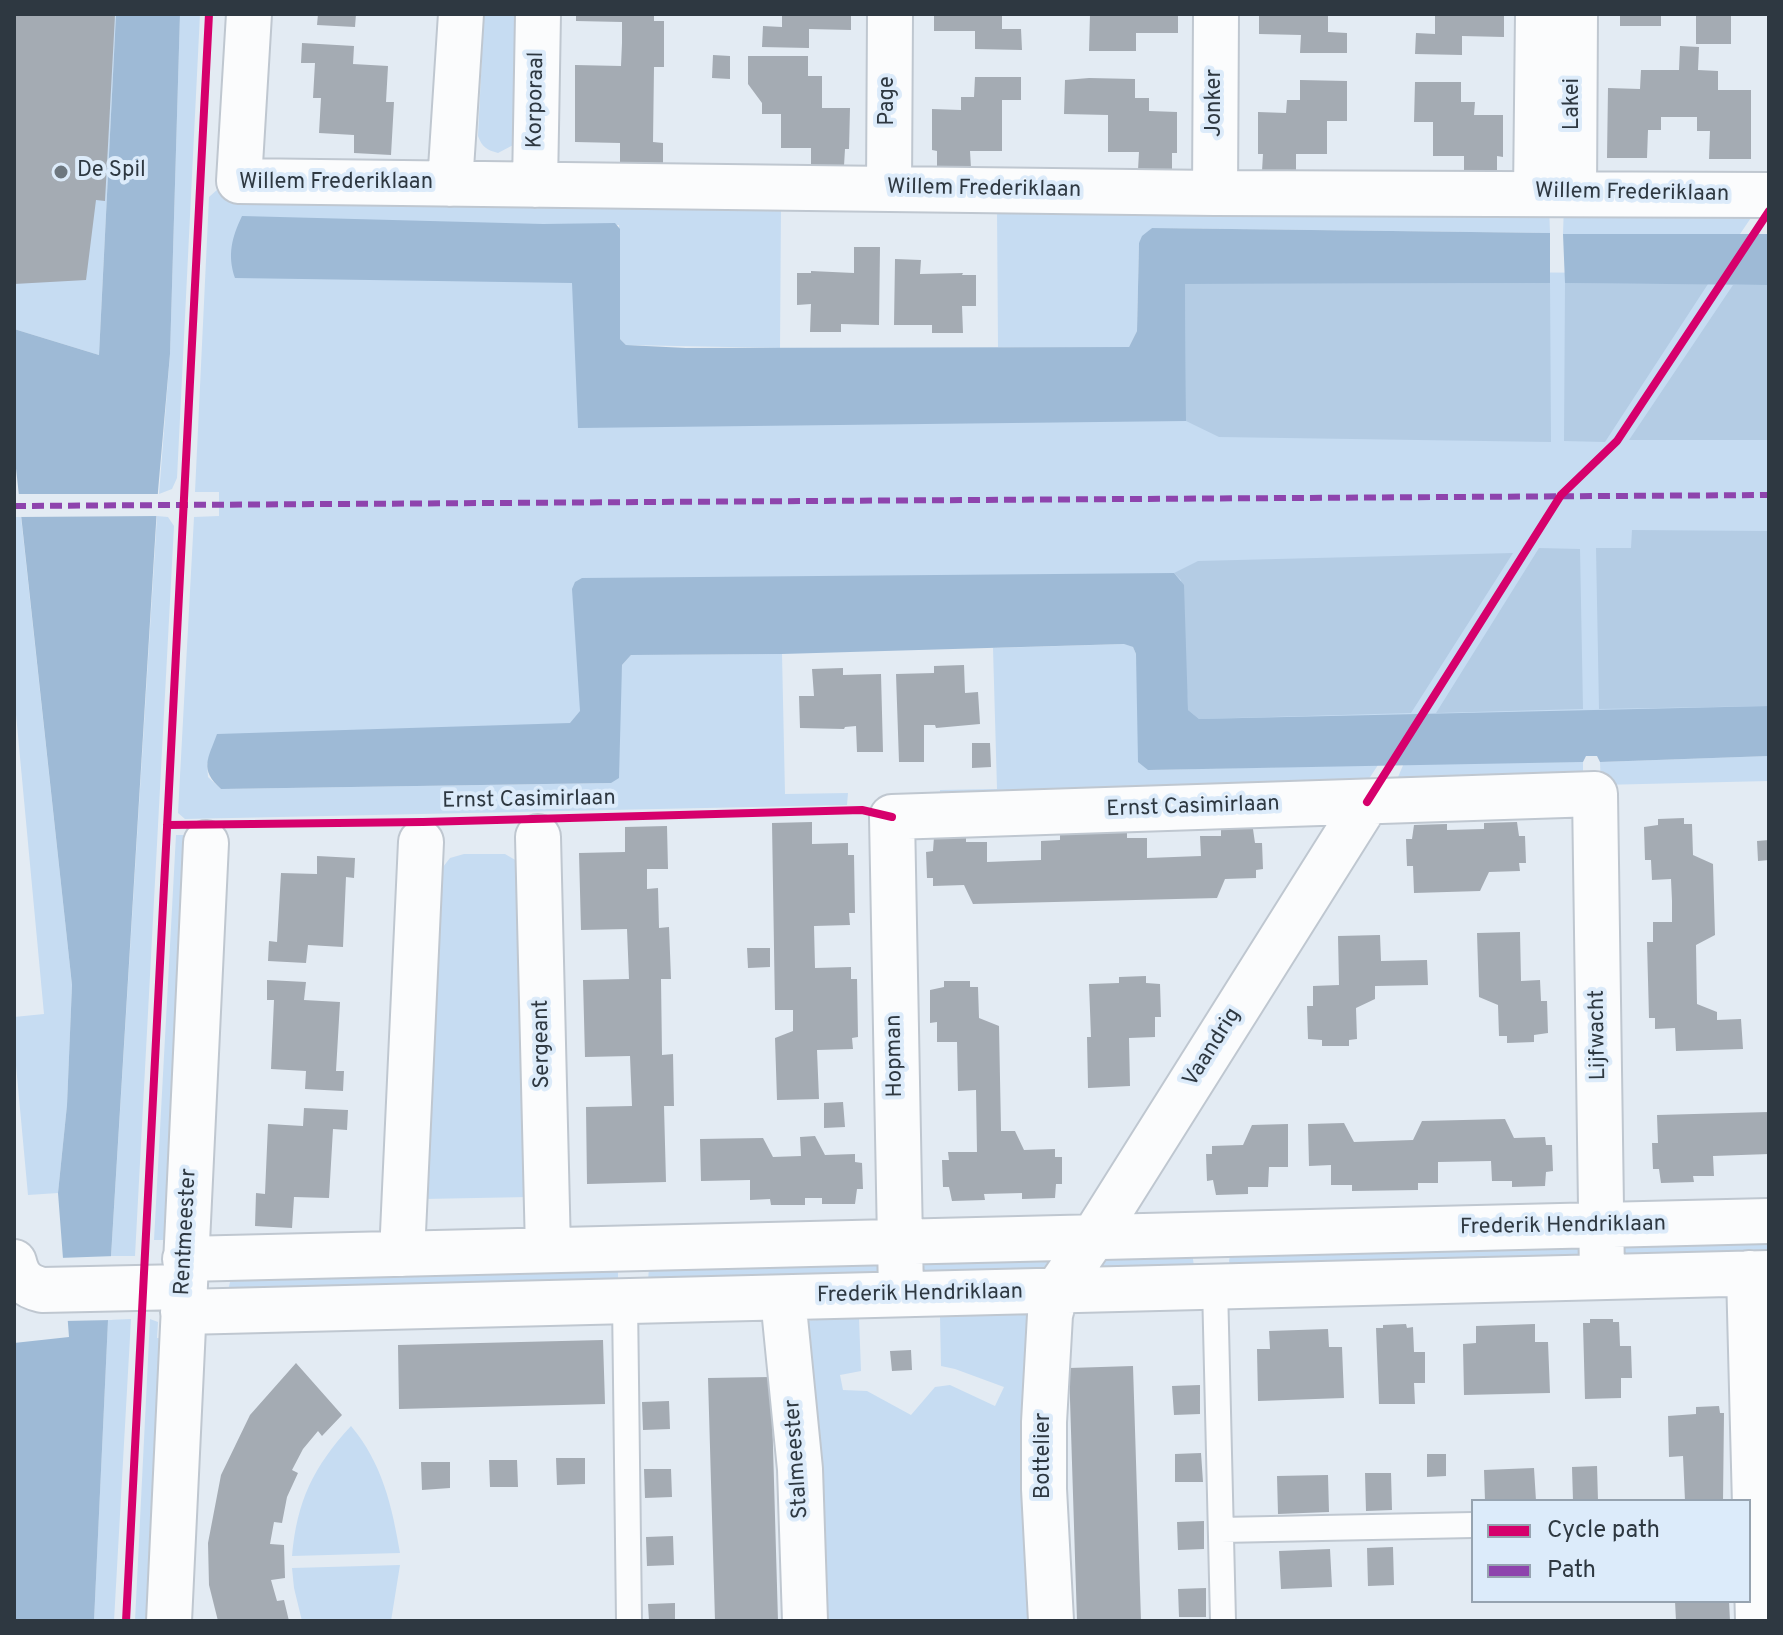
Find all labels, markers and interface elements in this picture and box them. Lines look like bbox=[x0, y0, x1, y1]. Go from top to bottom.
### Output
street label: Korporaal bbox=[523, 51, 551, 149]
street label: Jonker bbox=[1203, 69, 1229, 137]
street label: Page bbox=[876, 76, 902, 126]
street label: Lakei bbox=[1561, 78, 1587, 130]
place label: De Spil bbox=[77, 159, 146, 185]
marker: De Spil bbox=[52, 163, 70, 181]
street label: Willem Frederiklaan bbox=[239, 171, 433, 197]
street label: Willem Frederiklaan bbox=[887, 175, 1081, 205]
street label: Willem Frederiklaan bbox=[1535, 179, 1729, 209]
street label: Ernst Casimirlaan bbox=[442, 786, 616, 816]
street label: Ernst Casimirlaan bbox=[1106, 792, 1280, 824]
street label: Lijfwacht bbox=[1585, 989, 1613, 1081]
street label: Sergeant bbox=[529, 999, 557, 1089]
street label: Vaandrig bbox=[1179, 1004, 1247, 1092]
street label: Hopman bbox=[882, 1014, 910, 1098]
street label: Rentmeester bbox=[170, 1168, 204, 1296]
street label: Frederik Hendriklaan bbox=[1460, 1212, 1666, 1242]
street label: Frederik Hendriklaan bbox=[817, 1280, 1023, 1310]
street label: Stalmeester bbox=[781, 1398, 815, 1520]
street label: Bottelier bbox=[1032, 1413, 1058, 1499]
legend bbox=[1471, 1499, 1751, 1603]
text: Cycle path bbox=[1547, 1516, 1660, 1546]
text: Path bbox=[1547, 1556, 1596, 1586]

